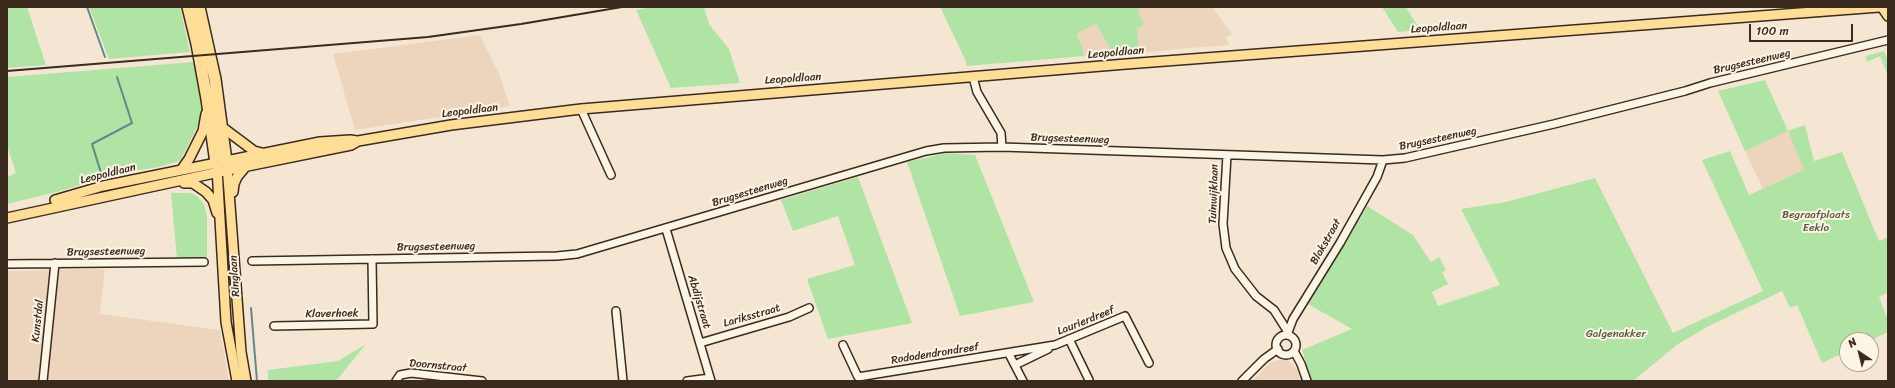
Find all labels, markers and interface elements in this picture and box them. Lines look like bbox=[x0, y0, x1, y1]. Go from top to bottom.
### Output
scale bar bbox=[1751, 16, 1855, 42]
street label: Leopoldlaan bbox=[1410, 19, 1468, 37]
text: 100 m bbox=[1756, 20, 1789, 42]
street label: Leopoldlaan bbox=[1087, 44, 1145, 62]
street label: Brugsesteenweg bbox=[1712, 47, 1792, 77]
street label: Leopoldlaan bbox=[764, 70, 822, 88]
street label: Leopoldlaan bbox=[441, 101, 499, 121]
street label: Brugsesteenweg bbox=[1398, 124, 1478, 154]
street label: Brugsesteenweg bbox=[1030, 131, 1110, 147]
street label: Leopoldlaan bbox=[79, 161, 137, 187]
street label: Tuinwijklaan bbox=[1206, 164, 1222, 224]
street label: Brugsesteenweg bbox=[710, 174, 790, 210]
park label: Begraafplaats Eeklo bbox=[1782, 208, 1850, 234]
street label: Blakstraat bbox=[1308, 217, 1344, 267]
street label: Brugsesteenweg bbox=[397, 240, 475, 254]
street label: Brugsesteenweg bbox=[67, 245, 145, 259]
street label: Ringlaan bbox=[227, 255, 243, 297]
street label: Abdijstraat bbox=[685, 274, 713, 330]
street label: Kunstdal bbox=[29, 299, 47, 343]
street label: Lariksstraat bbox=[722, 302, 782, 330]
street label: Laurierdreef bbox=[1056, 304, 1116, 338]
street label: Klaverhoek bbox=[305, 307, 359, 321]
park label: Galgenakker bbox=[1586, 327, 1646, 341]
north arrow bbox=[1839, 332, 1879, 372]
text: N bbox=[1844, 333, 1861, 353]
street label: Rododendrondreef bbox=[890, 341, 980, 367]
street label: Doornstraat bbox=[409, 357, 467, 375]

